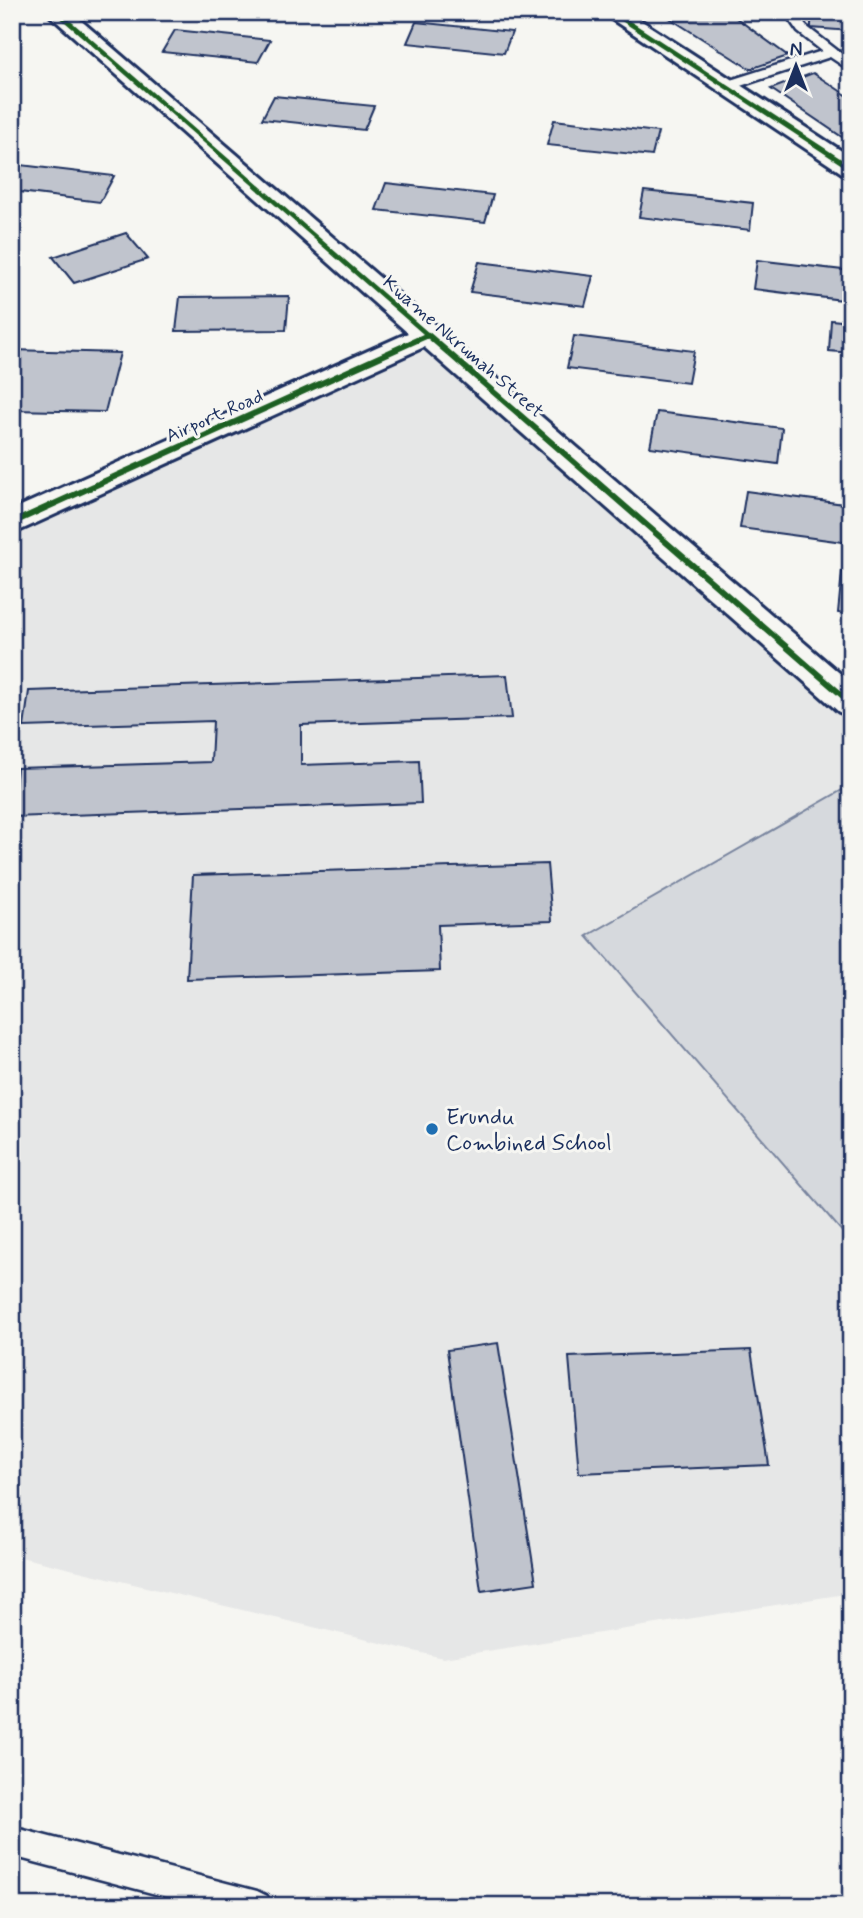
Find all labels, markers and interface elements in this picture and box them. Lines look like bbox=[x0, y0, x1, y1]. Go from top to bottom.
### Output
north arrow bbox=[762, 32, 832, 102]
text: N bbox=[790, 38, 802, 63]
street label: Kwame Nkrumah Street bbox=[377, 270, 549, 424]
street label: Airport Road bbox=[162, 384, 267, 449]
place label: Erundu Combined School bbox=[446, 1103, 612, 1159]
marker: Erundu Combined School bbox=[424, 1121, 440, 1137]

